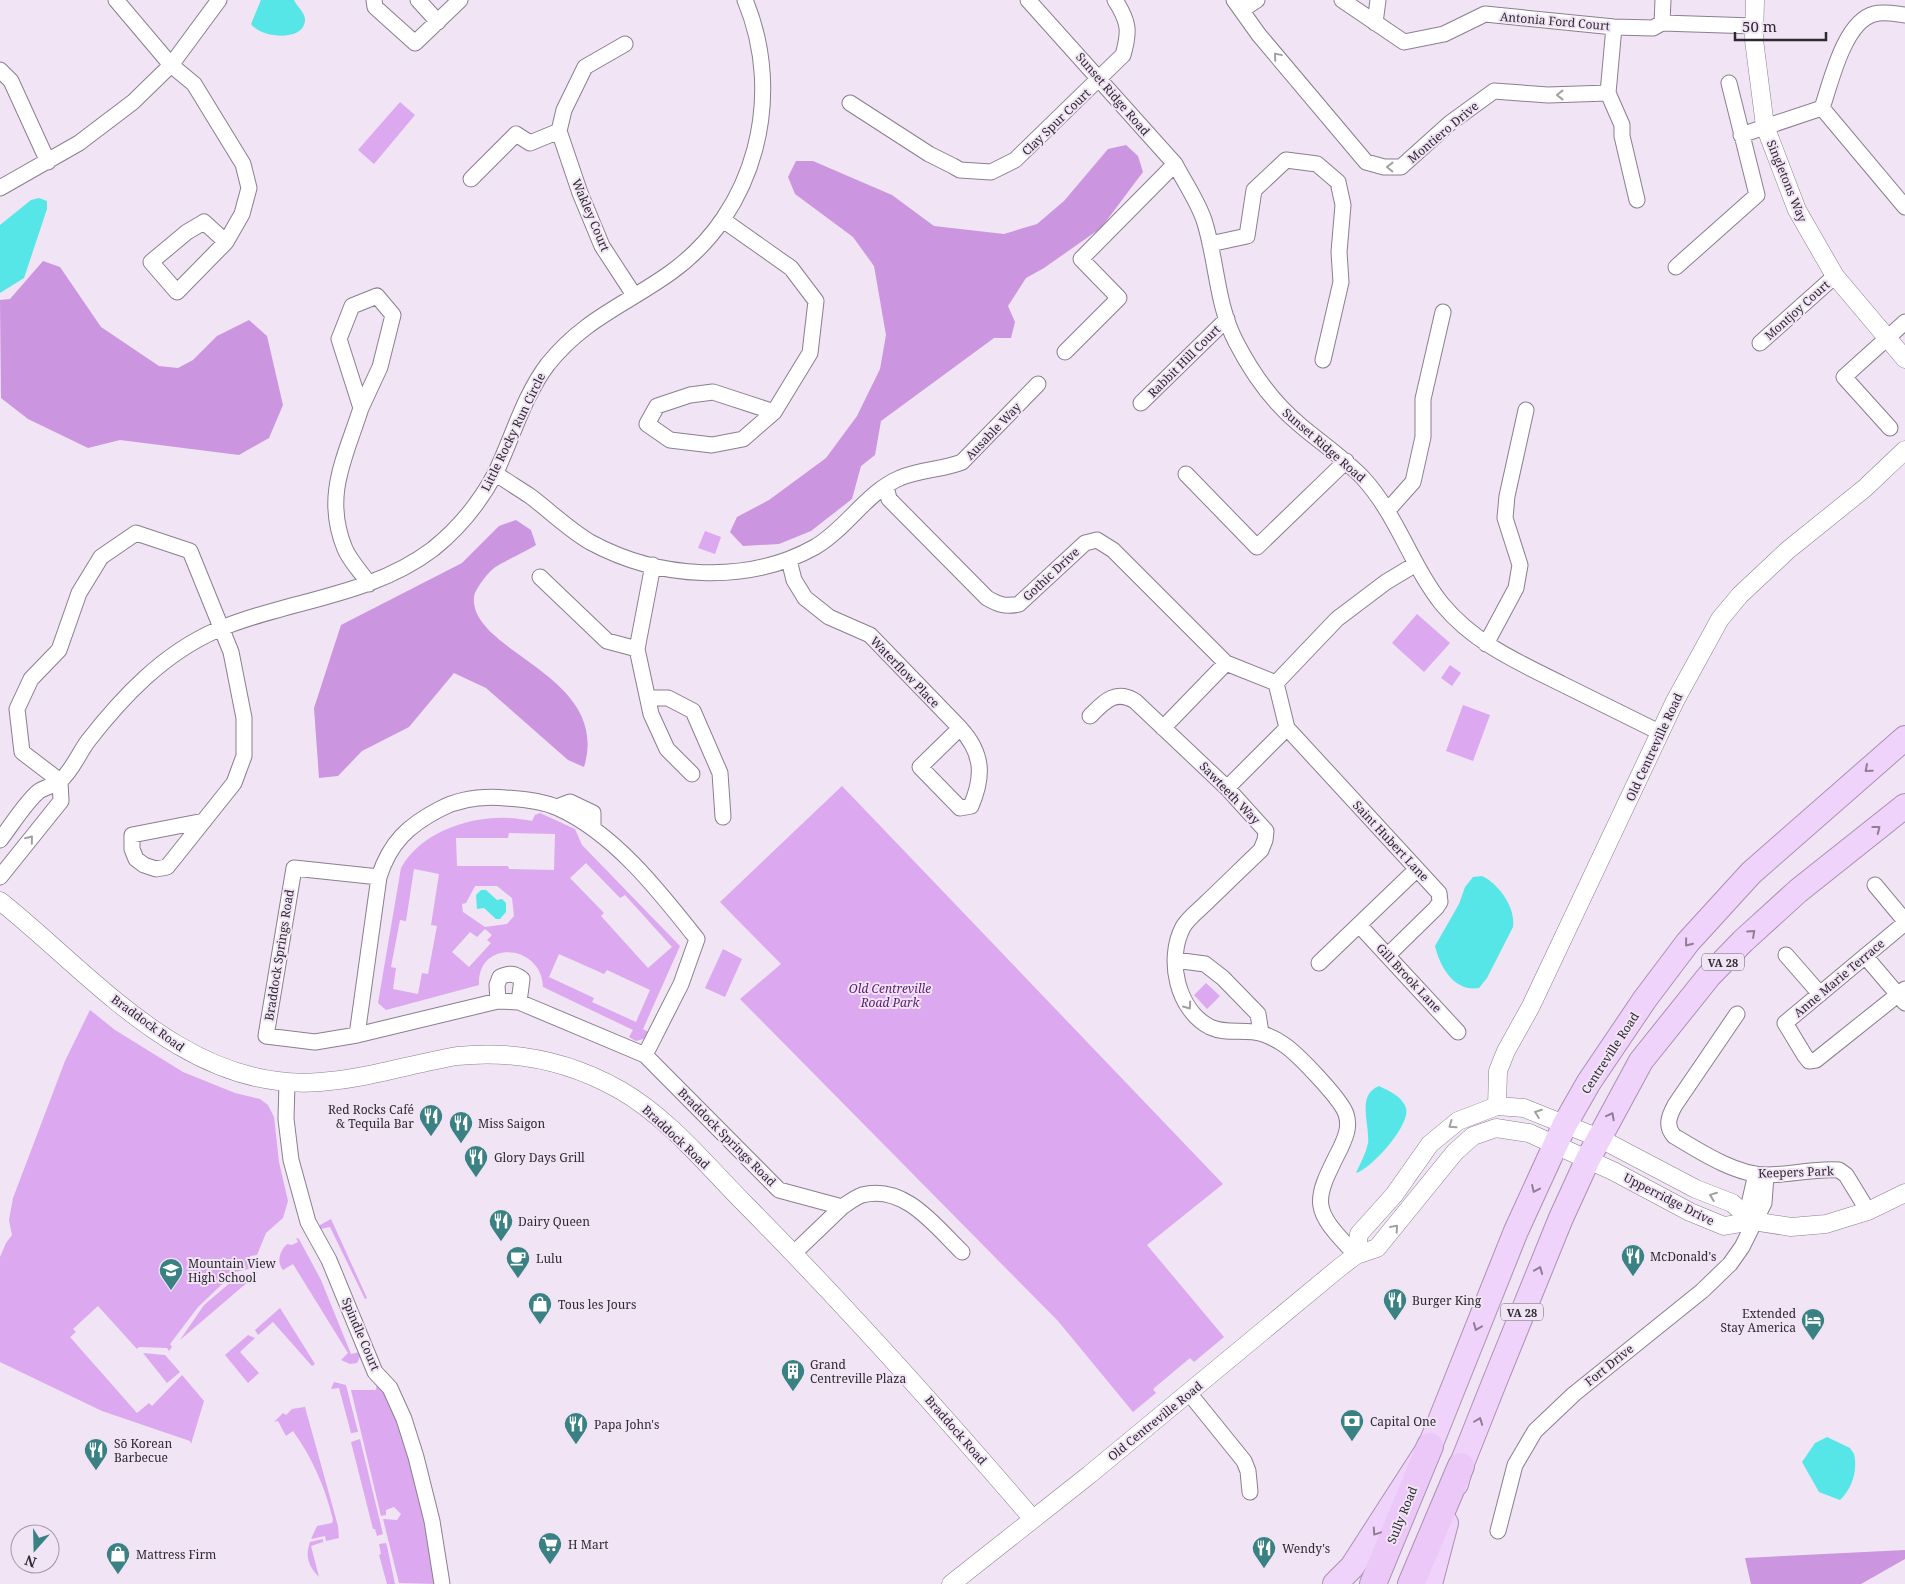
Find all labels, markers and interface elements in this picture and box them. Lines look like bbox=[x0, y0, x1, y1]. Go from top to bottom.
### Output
street label: Antonia Ford Court bbox=[1499, 8, 1611, 34]
scale bar bbox=[1735, 10, 1826, 42]
text: 50 m bbox=[1742, 16, 1777, 36]
street label: Sunset Ridge Road bbox=[1072, 49, 1154, 140]
one-way arrow bbox=[1275, 53, 1283, 62]
street label: Clay Spur Court bbox=[1018, 85, 1094, 159]
one-way arrow bbox=[1555, 90, 1563, 100]
street label: Montiero Drive bbox=[1404, 97, 1482, 167]
street label: Singletons Way bbox=[1763, 137, 1811, 225]
one-way arrow bbox=[1385, 161, 1393, 172]
street label: Wakley Court bbox=[568, 176, 614, 254]
street label: Montjoy Court bbox=[1761, 276, 1833, 344]
street label: Rabbit Hill Court bbox=[1144, 321, 1224, 401]
street label: Little Rocky Run Circle bbox=[477, 370, 549, 494]
street label: Ausable Way bbox=[961, 398, 1025, 463]
street label: Sunset Ridge Road bbox=[1279, 404, 1370, 486]
street label: Gothic Drive bbox=[1019, 543, 1083, 605]
street label: Waterflow Place bbox=[867, 633, 943, 711]
street label: Old Centreville Road bbox=[1621, 690, 1687, 804]
street label: Sawteeth Way bbox=[1196, 758, 1264, 828]
one-way arrow bbox=[1864, 764, 1873, 773]
street label: Saint Hubert Lane bbox=[1349, 797, 1433, 885]
one-way arrow bbox=[1871, 826, 1880, 834]
one-way arrow bbox=[25, 836, 33, 845]
street label: Braddock Springs Road bbox=[260, 887, 298, 1022]
one-way arrow bbox=[1747, 930, 1756, 939]
street label: Anne Marie Terrace bbox=[1790, 935, 1888, 1021]
one-way arrow bbox=[1684, 937, 1693, 946]
street label: Gill Brook Lane bbox=[1372, 940, 1446, 1016]
road number: VA 28 bbox=[1702, 954, 1744, 970]
park label: Old Centreville Road Park bbox=[849, 980, 931, 1011]
street label: Braddock Road bbox=[108, 991, 189, 1056]
one-way arrow bbox=[1182, 1000, 1191, 1010]
street label: Centreville Road bbox=[1577, 1008, 1643, 1097]
street label: Braddock Springs Road bbox=[674, 1084, 780, 1190]
place label: Red Rocks Café & Tequila Bar bbox=[328, 1101, 414, 1132]
street label: Braddock Road bbox=[639, 1101, 714, 1173]
restaurant icon: Red Rocks Café & Tequila Bar bbox=[418, 1103, 444, 1137]
one-way arrow bbox=[1534, 1109, 1543, 1119]
restaurant icon: Miss Saigon bbox=[448, 1110, 474, 1144]
one-way arrow bbox=[1605, 1112, 1615, 1121]
place label: Miss Saigon bbox=[478, 1115, 546, 1132]
one-way arrow bbox=[1448, 1119, 1458, 1128]
restaurant icon: Glory Days Grill bbox=[463, 1144, 489, 1178]
place label: Glory Days Grill bbox=[494, 1149, 585, 1166]
street label: Keepers Park bbox=[1758, 1162, 1835, 1182]
street label: Upperridge Drive bbox=[1621, 1169, 1717, 1229]
one-way arrow bbox=[1531, 1184, 1542, 1193]
one-way arrow bbox=[1709, 1192, 1718, 1202]
restaurant icon: Dairy Queen bbox=[488, 1208, 514, 1242]
place label: Dairy Queen bbox=[518, 1213, 590, 1230]
one-way arrow bbox=[1389, 1224, 1398, 1233]
restaurant icon: McDonald's bbox=[1620, 1243, 1646, 1277]
cafe icon: Lulu bbox=[505, 1245, 531, 1279]
place label: McDonald's bbox=[1650, 1248, 1716, 1265]
place label: Lulu bbox=[536, 1250, 563, 1267]
place label: Mountain View High School bbox=[188, 1255, 277, 1286]
school or university icon: Mountain View High School bbox=[158, 1257, 184, 1291]
one-way arrow bbox=[1533, 1266, 1544, 1275]
restaurant icon: Burger King bbox=[1382, 1287, 1408, 1321]
shop icon: Tous les Jours bbox=[527, 1291, 553, 1325]
place label: Burger King bbox=[1412, 1292, 1482, 1309]
street label: Spindle Court bbox=[338, 1295, 384, 1373]
place label: Tous les Jours bbox=[558, 1296, 636, 1313]
road number: VA 28 bbox=[1501, 1304, 1543, 1320]
place label: Extended Stay America bbox=[1720, 1305, 1797, 1336]
hotel icon: Extended Stay America bbox=[1800, 1307, 1826, 1341]
one-way arrow bbox=[1473, 1322, 1483, 1331]
street label: Fort Drive bbox=[1581, 1340, 1637, 1390]
place label: Grand Centreville Plaza bbox=[810, 1356, 906, 1387]
building icon: Grand Centreville Plaza bbox=[780, 1358, 806, 1392]
street label: Old Centreville Road bbox=[1104, 1377, 1207, 1465]
street label: Braddock Road bbox=[921, 1392, 991, 1469]
bank icon: Capital One bbox=[1339, 1408, 1365, 1442]
restaurant icon: Papa John's bbox=[563, 1411, 589, 1445]
place label: Capital One bbox=[1370, 1413, 1436, 1430]
place label: Papa John's bbox=[594, 1416, 659, 1433]
one-way arrow bbox=[1473, 1417, 1483, 1425]
place label: Sō Korean Barbecue bbox=[114, 1435, 172, 1466]
restaurant icon: Sō Korean Barbecue bbox=[83, 1437, 109, 1471]
street label: Sully Road bbox=[1383, 1483, 1421, 1546]
north arrow bbox=[10, 1524, 60, 1574]
one-way arrow bbox=[1373, 1526, 1382, 1535]
supermarket icon: H Mart bbox=[537, 1531, 563, 1565]
restaurant icon: Wendy's bbox=[1251, 1535, 1277, 1569]
place label: H Mart bbox=[568, 1536, 609, 1553]
place label: Wendy's bbox=[1282, 1540, 1330, 1557]
shop icon: Mattress Firm bbox=[105, 1541, 131, 1575]
place label: Mattress Firm bbox=[136, 1546, 216, 1563]
text: N bbox=[22, 1551, 39, 1573]

